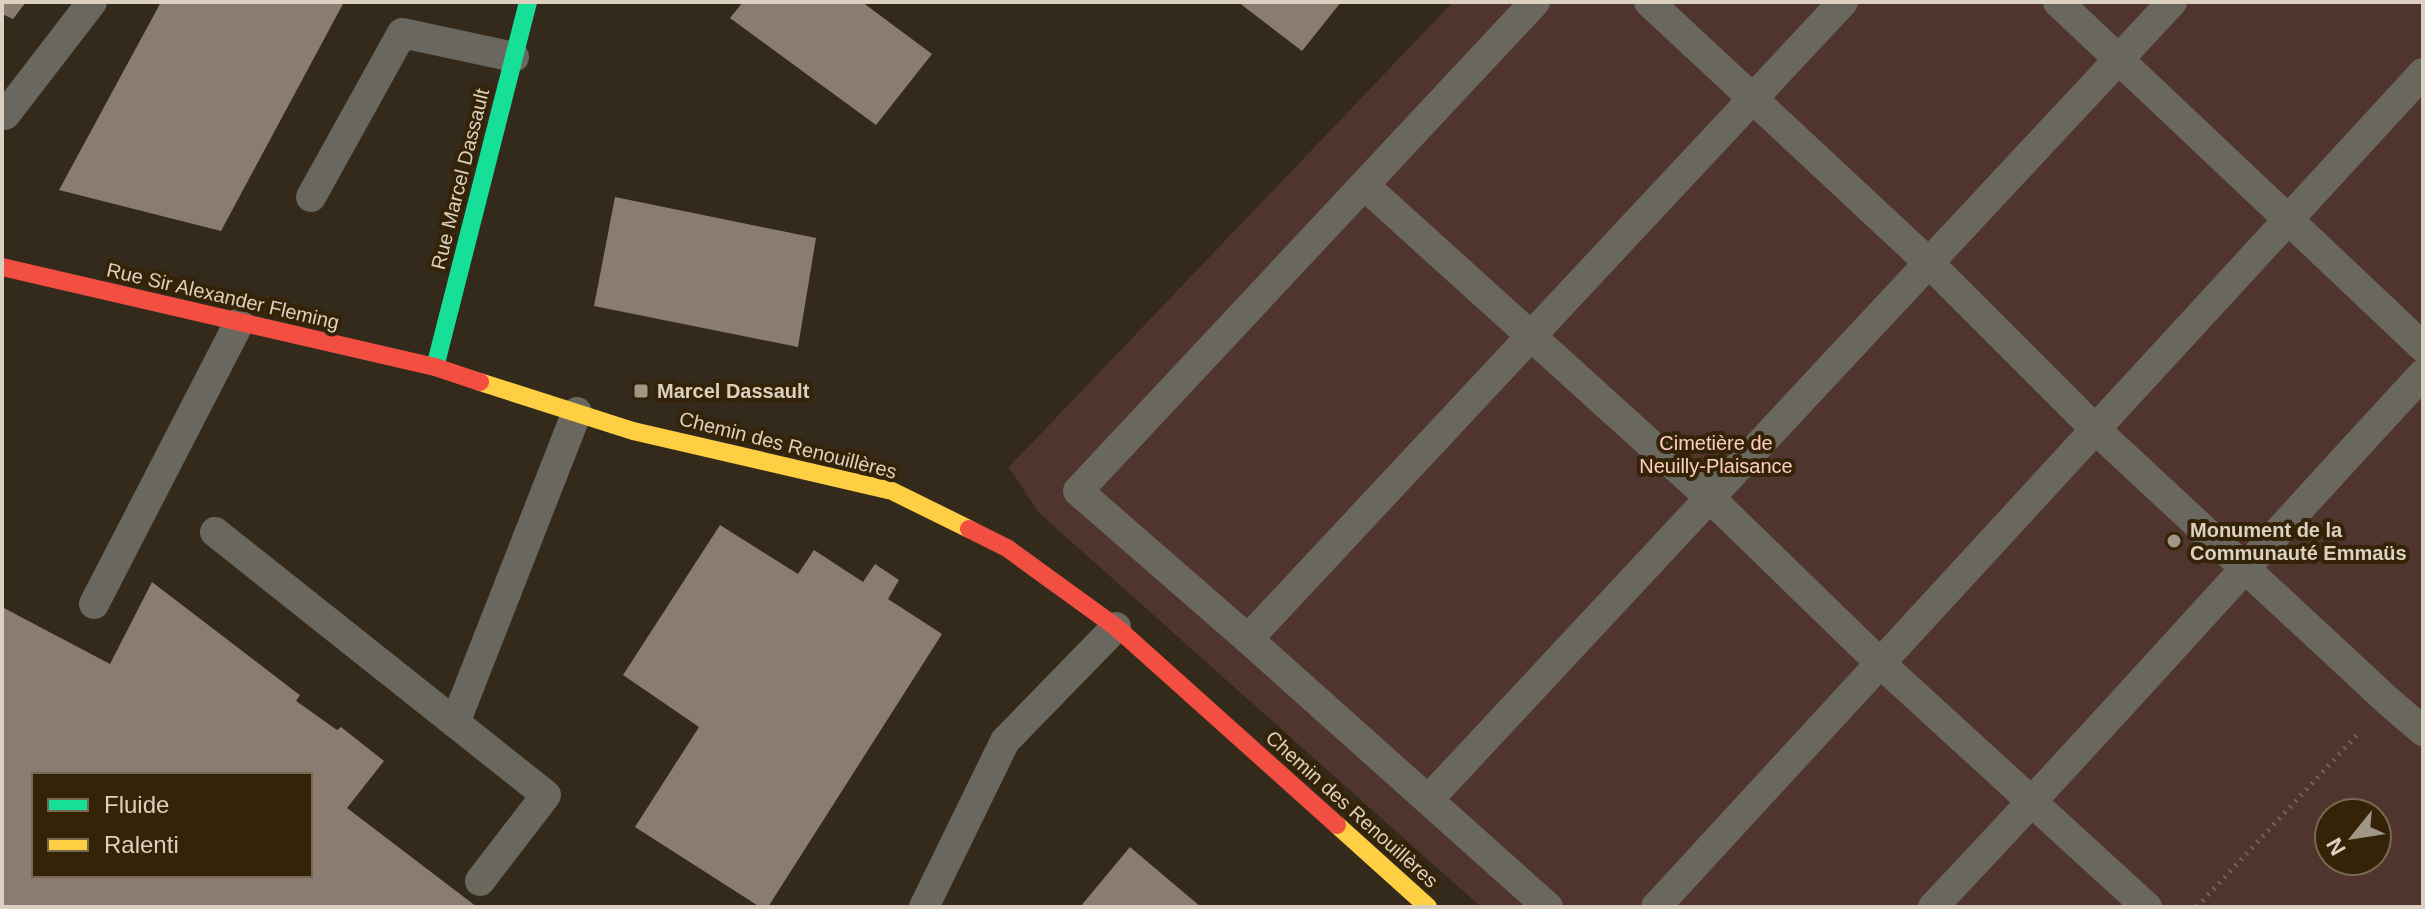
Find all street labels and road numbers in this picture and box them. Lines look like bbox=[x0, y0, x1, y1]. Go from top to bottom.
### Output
street label: Rue Marcel Dassault bbox=[427, 86, 493, 272]
street label: Rue Sir Alexander Fleming bbox=[105, 259, 341, 333]
street label: Chemin des Renouillères bbox=[677, 407, 899, 483]
street label: Chemin des Renouillères bbox=[1262, 726, 1442, 892]

